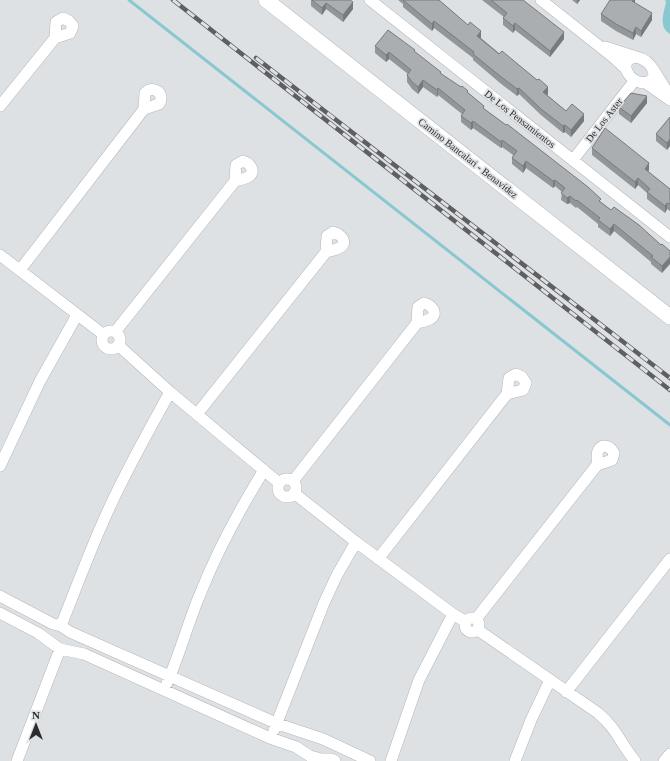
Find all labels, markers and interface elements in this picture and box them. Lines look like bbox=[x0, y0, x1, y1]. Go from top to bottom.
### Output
street label: De Los Pensamientos bbox=[482, 88, 558, 150]
street label: De Los Aster bbox=[583, 95, 625, 144]
street label: Camino Bancalari - Benavídez bbox=[416, 116, 520, 201]
north arrow bbox=[16, 705, 56, 745]
text: N bbox=[32, 709, 40, 721]

